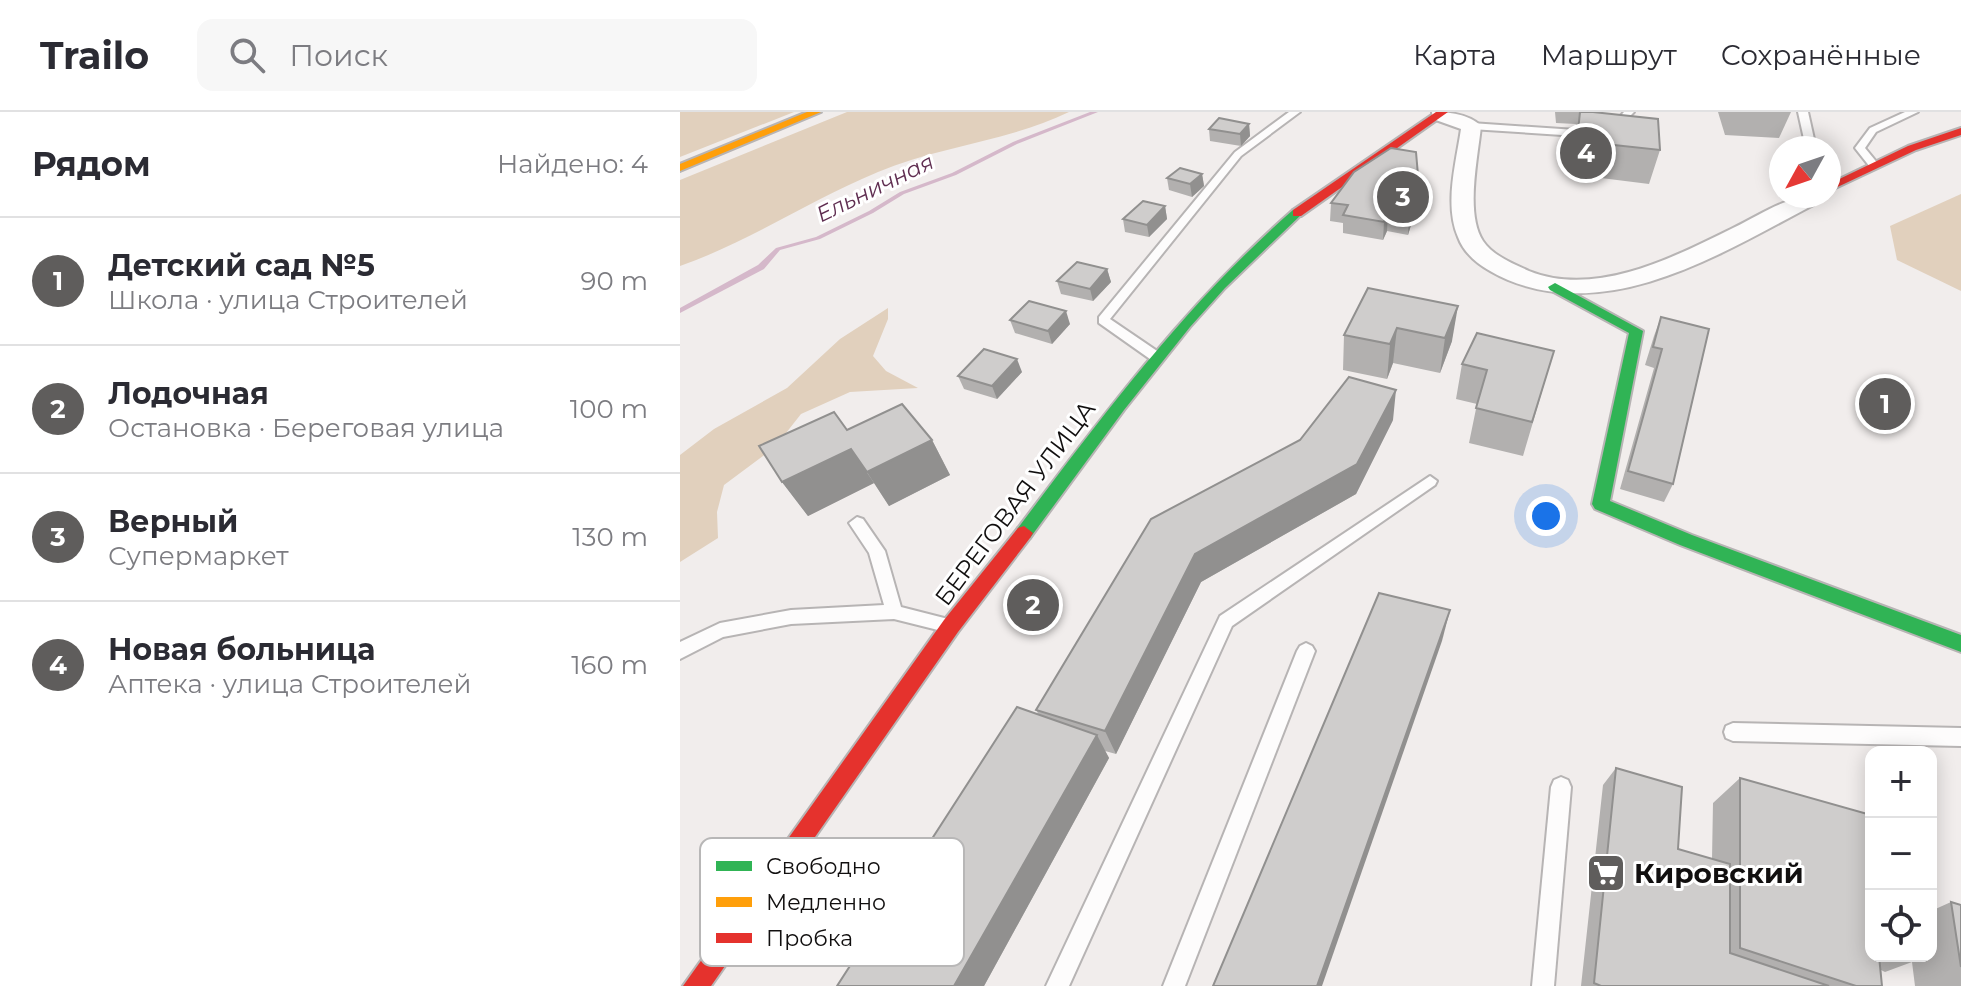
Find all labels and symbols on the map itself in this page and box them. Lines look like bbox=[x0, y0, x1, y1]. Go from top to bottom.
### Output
pin: 4 bbox=[1560, 123, 1612, 183]
north arrow bbox=[1769, 136, 1841, 208]
water label: Ельничная bbox=[812, 148, 938, 228]
pin: 3 bbox=[1377, 167, 1429, 227]
pin: 1 bbox=[1859, 374, 1911, 434]
street label: БЕРЕГОВАЯ УЛИЦА bbox=[929, 395, 1101, 611]
your location bbox=[1526, 496, 1566, 536]
pin: 2 bbox=[1007, 575, 1059, 635]
legend bbox=[700, 838, 964, 966]
supermarket icon: Кировский bbox=[1585, 852, 1627, 894]
text: Свободно bbox=[766, 853, 881, 880]
place label: Кировский bbox=[1634, 856, 1804, 890]
text: Медленно bbox=[766, 889, 886, 916]
text: Пробка bbox=[766, 925, 853, 952]

